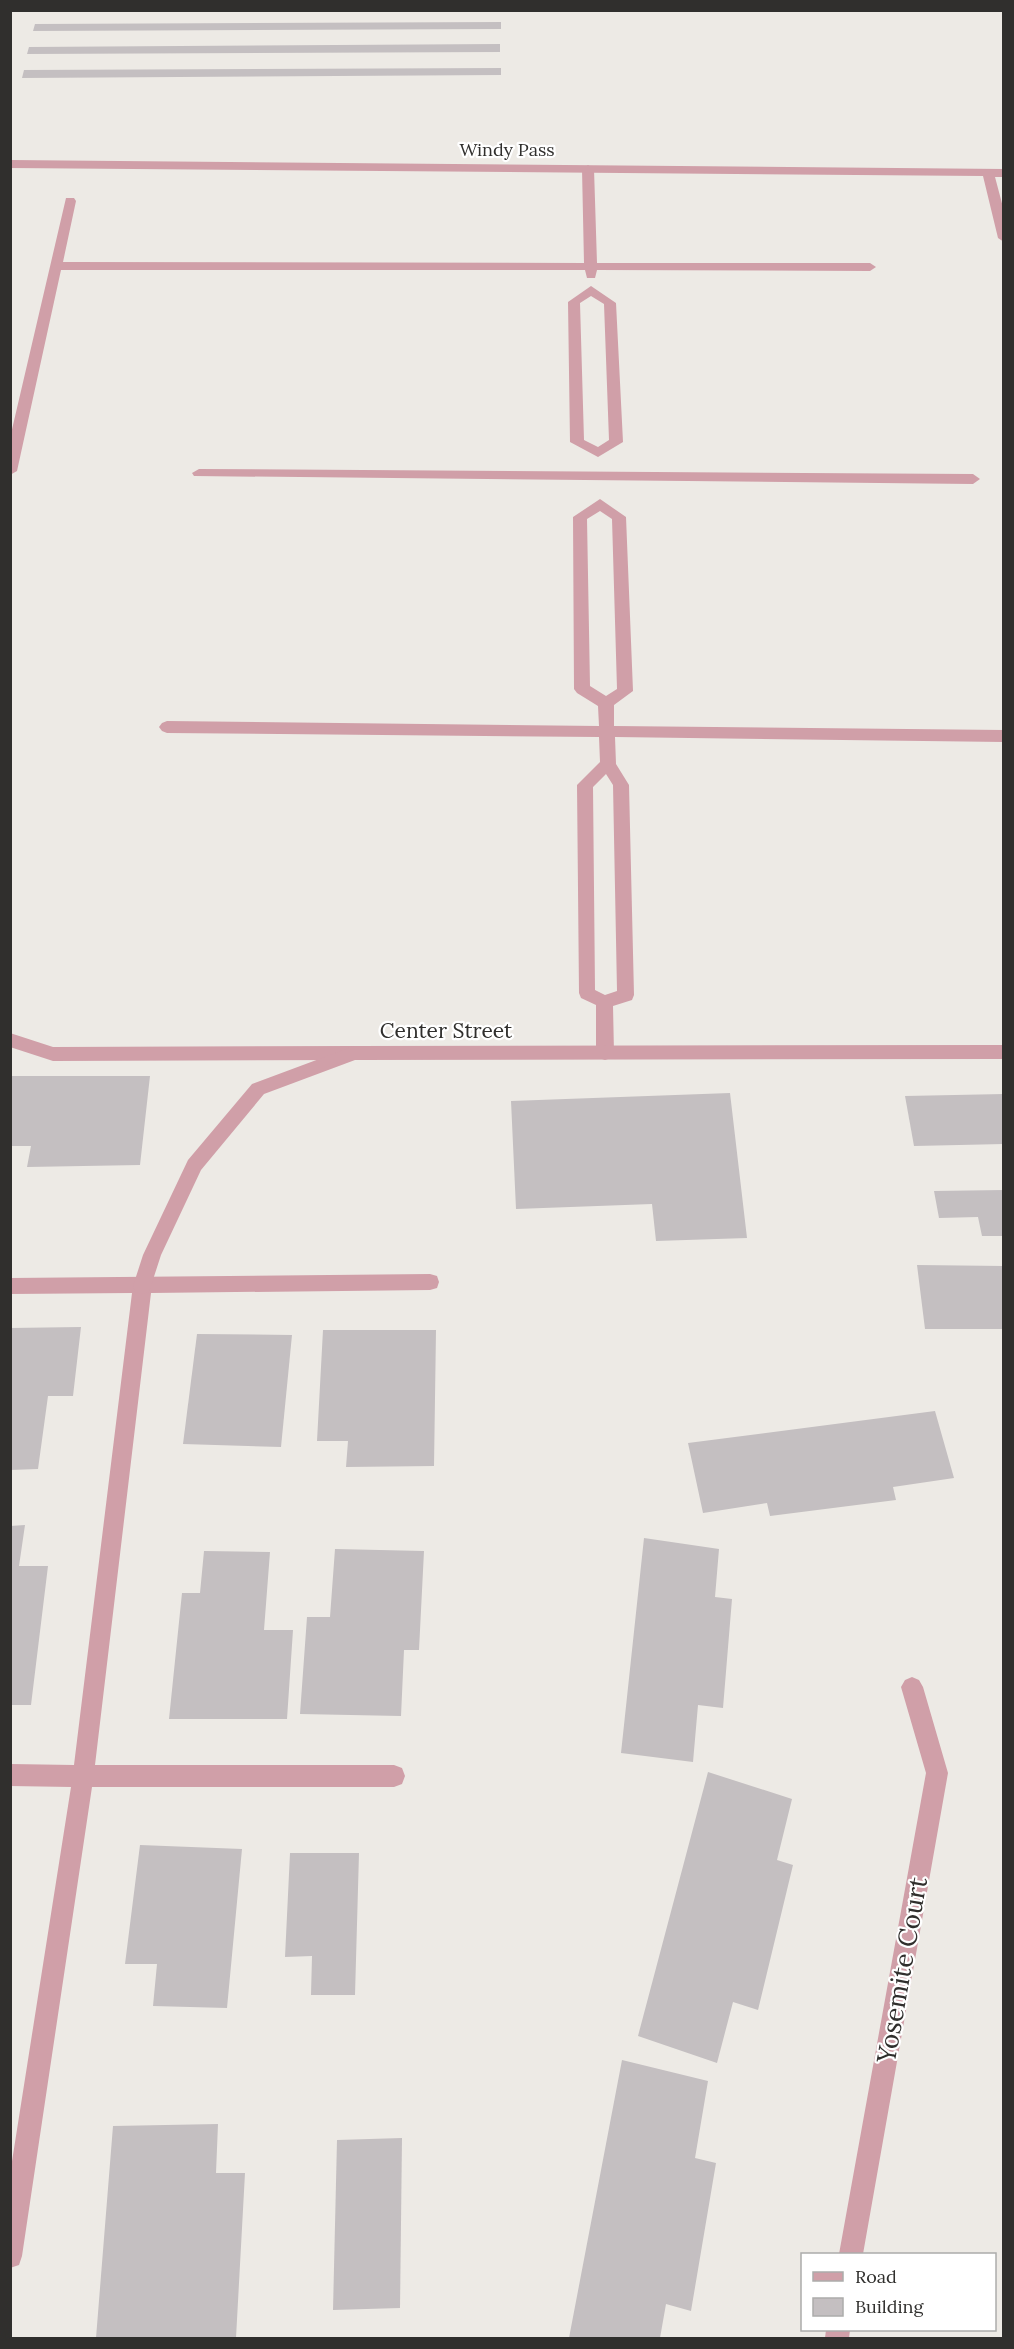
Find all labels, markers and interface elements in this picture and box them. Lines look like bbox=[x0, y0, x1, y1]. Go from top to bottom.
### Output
street label: Windy Pass bbox=[459, 138, 555, 161]
street label: Center Street bbox=[380, 1017, 513, 1044]
street label: Yosemite Court bbox=[869, 1874, 934, 2067]
legend bbox=[801, 2253, 996, 2331]
text: Road bbox=[855, 2265, 897, 2288]
text: Building bbox=[855, 2295, 925, 2318]

